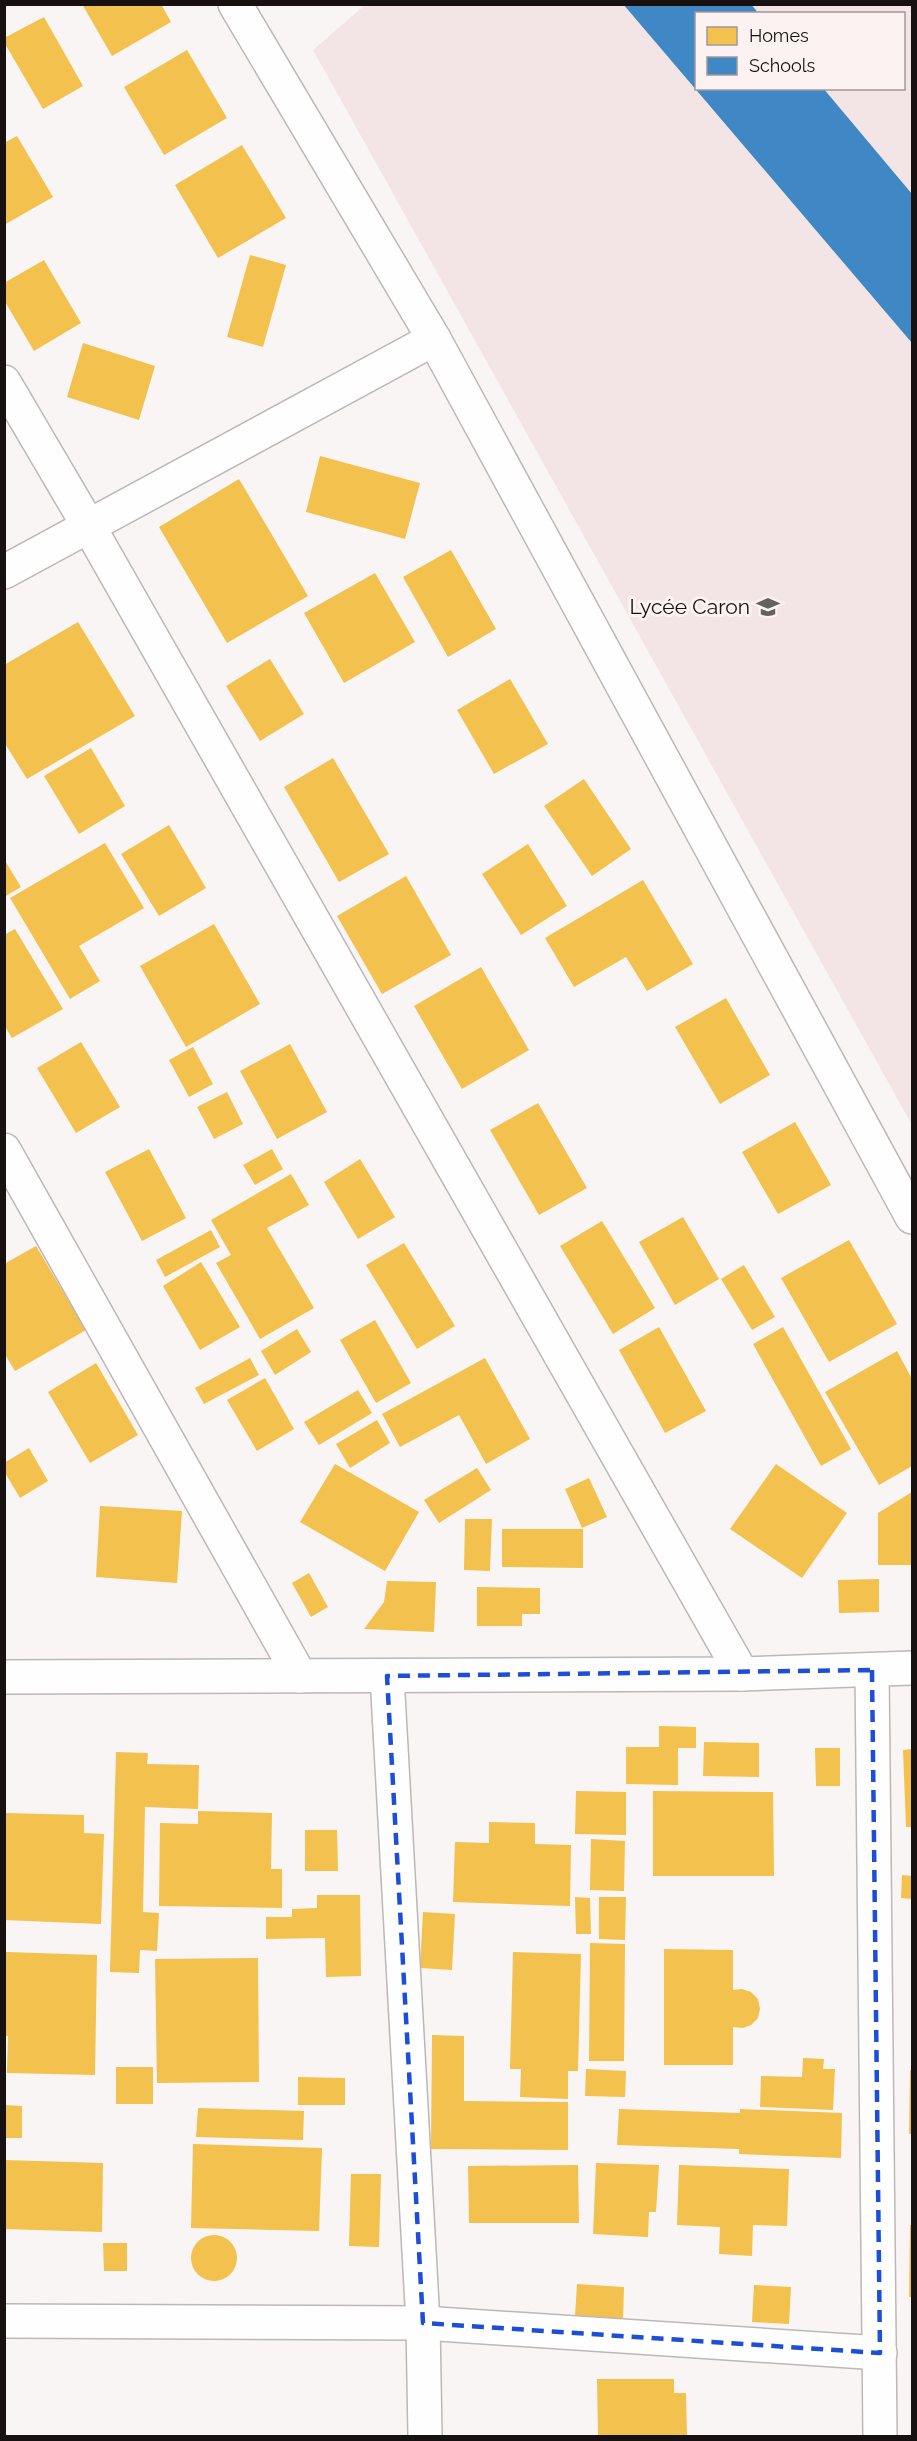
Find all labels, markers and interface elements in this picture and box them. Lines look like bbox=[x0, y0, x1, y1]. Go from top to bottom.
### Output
legend bbox=[695, 12, 905, 90]
text: Homes bbox=[749, 25, 809, 46]
text: Schools bbox=[749, 55, 816, 76]
place label: Lycée Caron bbox=[629, 594, 750, 619]
school or university icon: Lycée Caron bbox=[755, 594, 781, 620]

